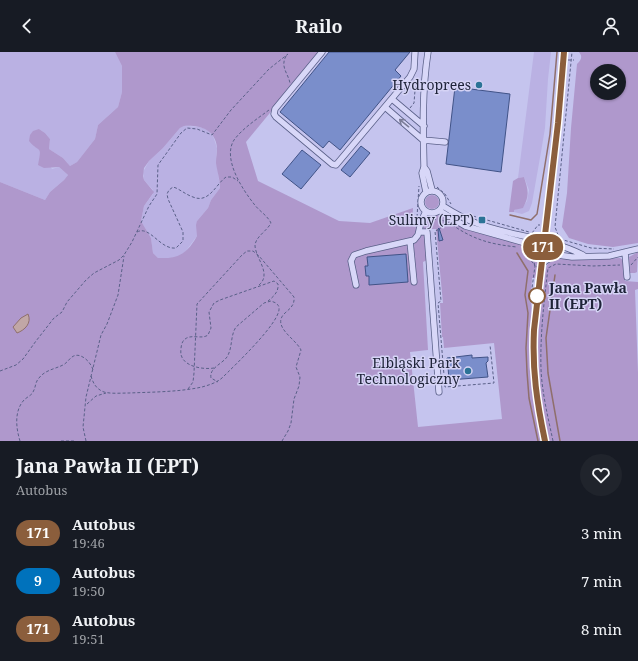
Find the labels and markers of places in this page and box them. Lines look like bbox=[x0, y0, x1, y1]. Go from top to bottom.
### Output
place label: Hydroprees bbox=[392, 75, 471, 94]
marker: Hydroprees bbox=[474, 80, 484, 90]
place label: Sulimy (EPT) bbox=[389, 210, 474, 229]
marker: Sulimy (EPT) bbox=[477, 215, 487, 225]
place label: Jana Pawła II (EPT) bbox=[548, 278, 627, 313]
marker: Jana Pawła II (EPT) bbox=[528, 287, 546, 305]
place label: Elbląski Park Technologiczny bbox=[357, 353, 461, 388]
marker: Elbląski Park Technologiczny bbox=[463, 366, 473, 376]

